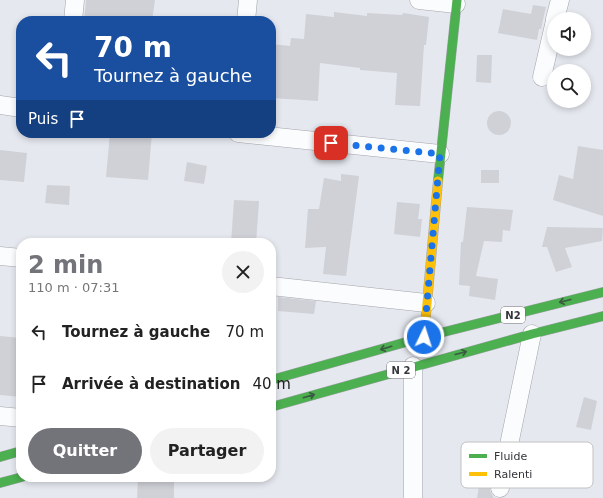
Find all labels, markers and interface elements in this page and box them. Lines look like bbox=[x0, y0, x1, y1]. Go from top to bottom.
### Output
map controls bbox=[547, 12, 591, 108]
button: sound bbox=[547, 12, 591, 56]
text: 70 m bbox=[94, 31, 172, 64]
icon: left bbox=[28, 32, 80, 84]
button: search bbox=[547, 64, 591, 108]
text: Tournez à gauche bbox=[94, 65, 252, 86]
icon: arrive bbox=[66, 108, 88, 130]
text: Puis bbox=[28, 110, 58, 128]
pin bbox=[314, 126, 348, 160]
icon: arrive bbox=[320, 132, 342, 154]
text: 2 min bbox=[28, 251, 103, 279]
button: close bbox=[222, 251, 264, 293]
text: 110 m · 07:31 bbox=[28, 280, 119, 295]
one-way arrow bbox=[559, 298, 572, 306]
road number: N2 bbox=[501, 307, 525, 323]
position arrow bbox=[403, 316, 445, 358]
icon: left bbox=[28, 321, 50, 343]
text: Tournez à gauche bbox=[62, 323, 210, 341]
text: 70 m bbox=[226, 323, 264, 341]
one-way arrow bbox=[380, 345, 393, 352]
one-way arrow bbox=[454, 349, 467, 356]
road number: N 2 bbox=[387, 362, 415, 378]
icon: arrive bbox=[28, 373, 50, 395]
text: Arrivée à destination bbox=[62, 375, 240, 393]
text: 40 m bbox=[252, 375, 291, 393]
one-way arrow bbox=[302, 392, 315, 399]
button: Quitter bbox=[28, 428, 142, 474]
button: Partager bbox=[150, 428, 264, 474]
legend bbox=[461, 442, 593, 488]
text: Fluide bbox=[494, 450, 527, 463]
text: Ralenti bbox=[494, 468, 532, 481]

